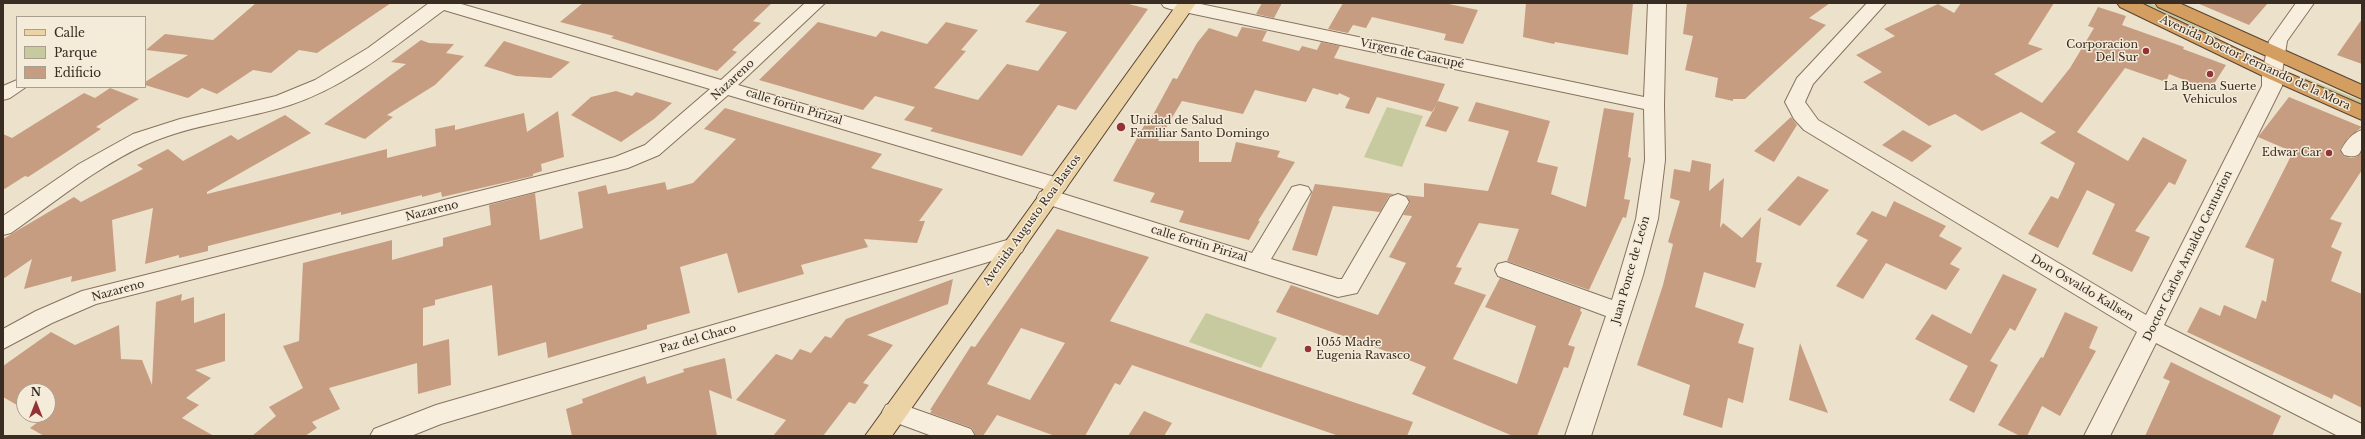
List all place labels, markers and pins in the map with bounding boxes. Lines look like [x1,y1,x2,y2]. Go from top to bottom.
place label: Corporacion Del Sur [2066,38,2138,64]
marker: Corporacion Del Sur [2141,46,2151,56]
marker: La Buena Suerte Vehiculos [2205,69,2215,79]
place label: La Buena Suerte Vehiculos [2164,80,2256,106]
place label: Unidad de Salud Familiar Santo Domingo [1130,114,1270,140]
marker: Unidad de Salud Familiar Santo Domingo [1115,121,1127,133]
place label: Edwar Car [2262,146,2321,160]
marker: Edwar Car [2324,148,2334,158]
place label: 1055 Madre Eugenia Ravasco [1316,336,1410,362]
marker: 1055 Madre Eugenia Ravasco [1303,344,1313,354]

